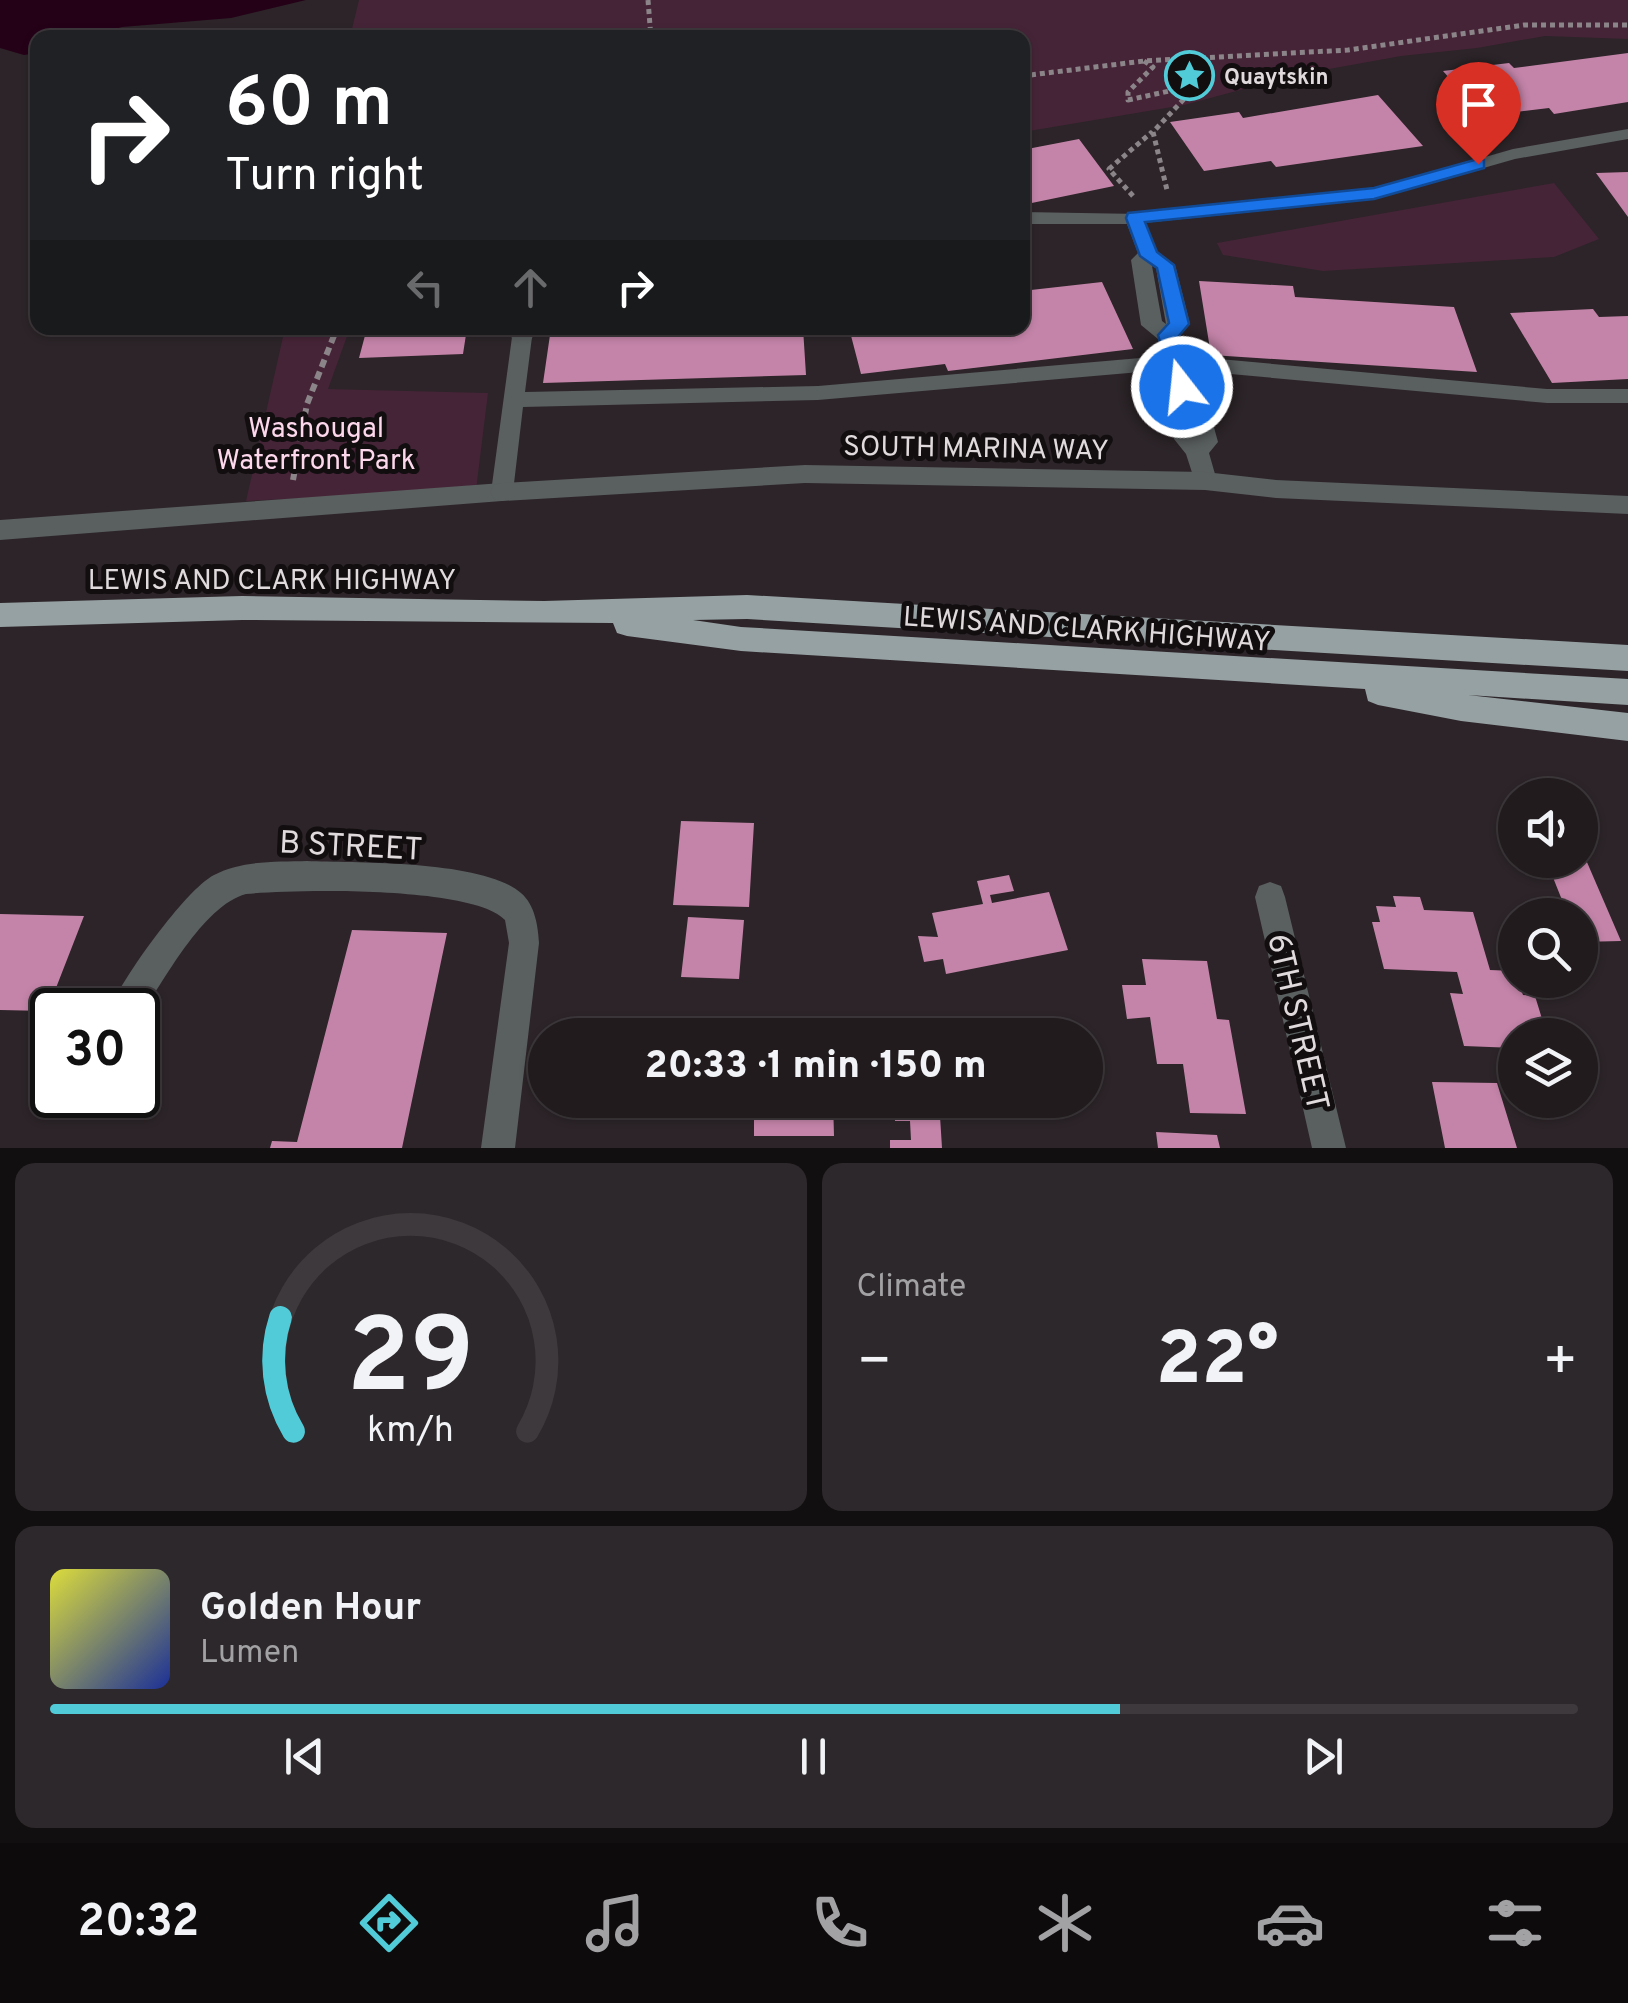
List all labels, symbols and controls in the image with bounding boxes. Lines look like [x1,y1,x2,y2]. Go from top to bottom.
place icon: Quaytskin [1163,50,1215,102]
text: 60 m [225,62,393,151]
pin [1436,62,1521,165]
place label: Quaytskin [1224,65,1329,92]
icon: right [60,70,190,200]
icon: arrive [1451,77,1506,132]
text: Turn right [225,149,424,206]
icon: left [398,260,453,315]
icon: ahead [503,260,558,315]
icon: right [608,260,663,315]
position arrow [1130,335,1234,439]
park label: Washougal Waterfront Park [216,412,416,480]
street label: SOUTH MARINA WAY [843,430,1109,470]
street label: LEWIS AND CLARK HIGHWAY [88,564,456,600]
street label: LEWIS AND CLARK HIGHWAY [902,600,1272,662]
map controls [1498,778,1598,1118]
button: sound [1498,778,1598,878]
street label: B STREET [278,824,424,872]
button: search [1498,898,1598,998]
street label: 6TH STREET [1256,930,1336,1115]
speed limit sign: 30 [30,988,160,1118]
button: layers [1498,1018,1598,1118]
text: 20:33 · 1 min · 150 m [644,1043,987,1092]
text: Climate [857,1268,966,1308]
text: 29 [347,1297,475,1429]
text: 22° [1156,1316,1279,1411]
text: − [857,1329,892,1399]
text: + [1543,1329,1578,1399]
text: km/h [367,1409,454,1455]
text: Golden Hour [200,1585,421,1634]
text: Lumen [200,1634,299,1674]
icon: previous [277,1729,332,1784]
icon: pause [786,1729,841,1784]
icon: next [1296,1729,1351,1784]
icon: directions [354,1888,424,1958]
icon: music [580,1888,650,1958]
icon: phone [805,1888,875,1958]
icon: climate [1030,1888,1100,1958]
icon: car [1255,1888,1325,1958]
icon: filters [1480,1888,1550,1958]
text: 20:32 [78,1895,199,1952]

